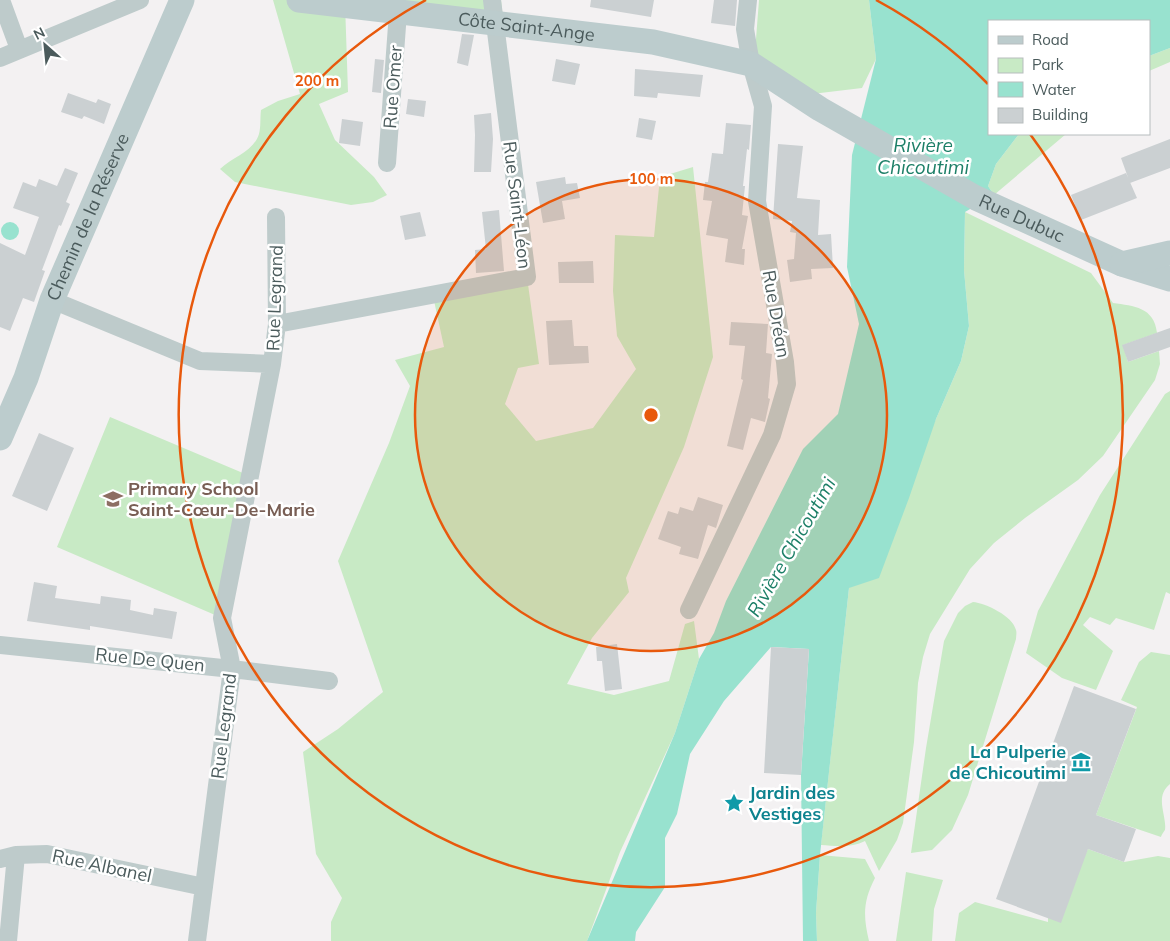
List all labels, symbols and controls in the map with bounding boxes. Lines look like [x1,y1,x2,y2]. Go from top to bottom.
street label: Côte Saint-Ange [457,7,596,46]
north arrow [20,20,70,70]
legend [988,20,1150,135]
text: N [30,23,48,44]
text: Road [1032,30,1069,49]
street label: Rue Omer [378,44,407,129]
text: Park [1032,55,1064,74]
text: 200 m [295,71,339,90]
text: Water [1032,80,1076,99]
text: Building [1032,105,1088,124]
street label: Chemin de la Réserve [41,130,134,304]
water label: Rivière Chicoutimi [877,133,970,179]
street label: Rue Saint-Léon [498,140,537,270]
text: 100 m [629,169,673,188]
street label: Rue Dubuc [976,189,1068,248]
street label: Rue Legrand [261,244,288,351]
street label: Rue Dréan [757,268,795,359]
centre of rings [642,406,660,424]
water label: Rivière Chicoutimi [741,473,841,621]
place label: Primary School Saint-Cœur-De-Marie [128,477,315,521]
school or university icon: Primary School Saint-Cœur-De-Marie [102,488,124,510]
street label: Rue De Quen [94,642,206,677]
street label: Rue Legrand [206,672,241,780]
place label: La Pulperie de Chicoutimi [949,740,1066,784]
museum icon: La Pulperie de Chicoutimi [1070,751,1092,773]
place label: Jardin des Vestiges [748,781,835,825]
place icon: Jardin des Vestiges [723,792,745,814]
street label: Rue Albanel [50,844,154,887]

